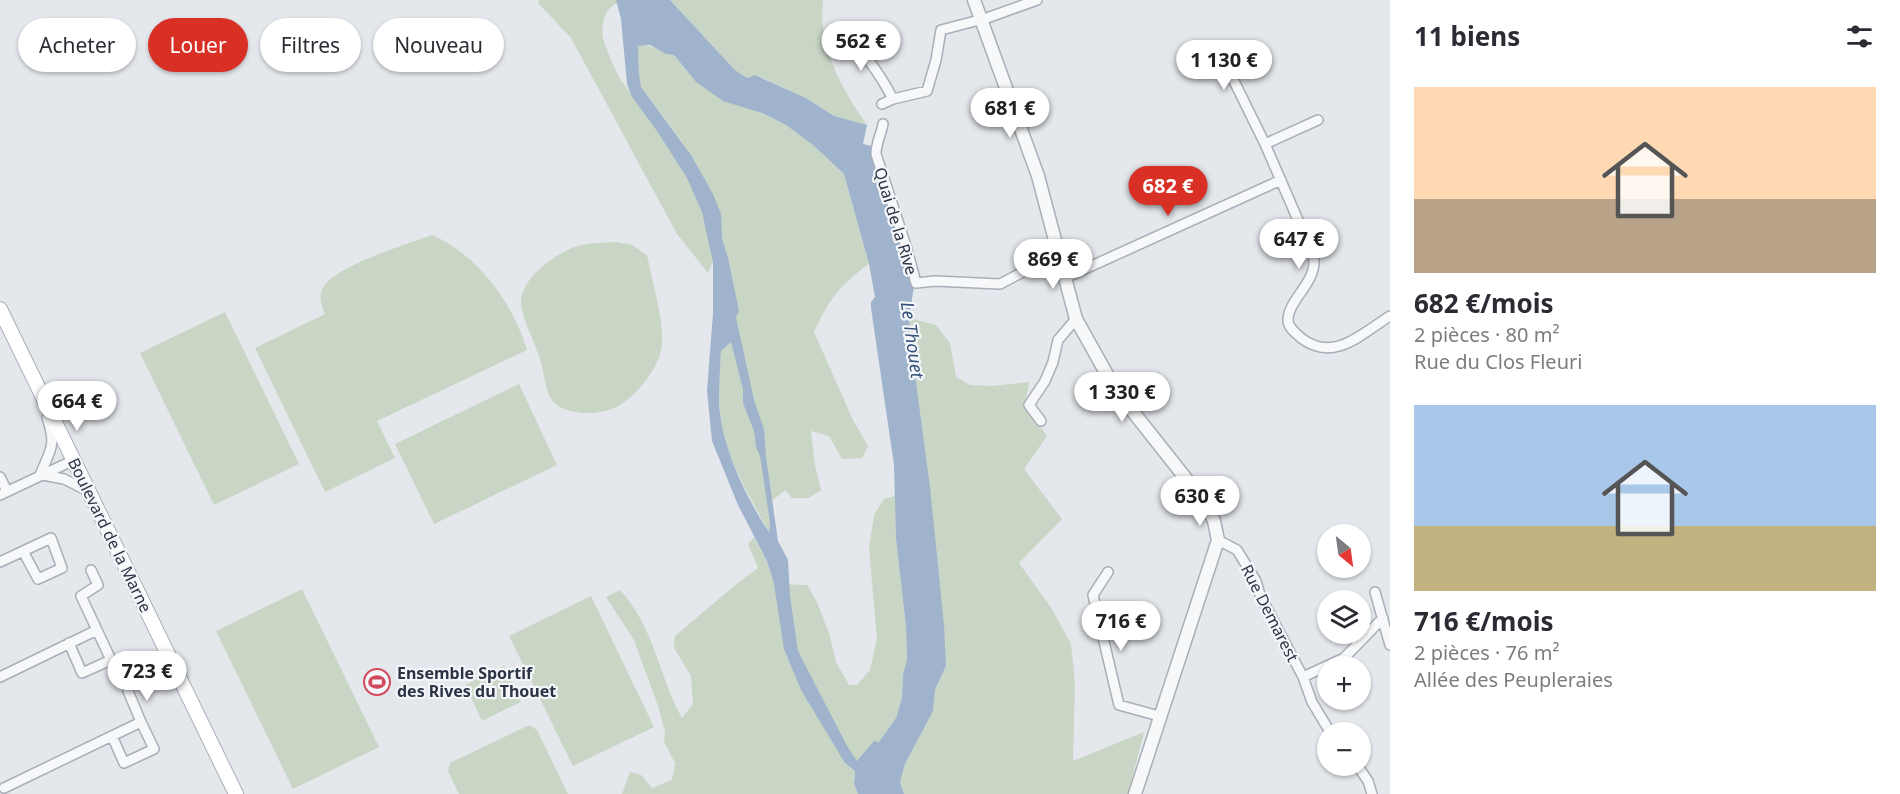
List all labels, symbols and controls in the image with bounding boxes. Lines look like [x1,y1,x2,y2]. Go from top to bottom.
chip: Acheter [18,18,136,72]
chip: Louer [148,18,248,72]
chip: Filtres [260,18,361,72]
chip: Nouveau [373,18,504,72]
text: 11 biens [1414,18,1520,54]
icon: filters [1843,20,1876,53]
pin: 562 € [819,21,903,72]
text: 562 € [836,27,886,54]
pin: 1 130 € [1169,40,1279,91]
text: 1 130 € [1190,46,1258,73]
pin: 681 € [968,88,1052,139]
text: 681 € [985,94,1035,121]
icon: home [1591,126,1699,234]
street label: Quai de la Rive [869,165,923,277]
pin: 682 € [1126,166,1210,217]
text: 682 € [1143,172,1193,199]
pin: 647 € [1257,219,1341,270]
text: 647 € [1274,225,1324,252]
pin: 869 € [1011,239,1095,290]
text: 869 € [1028,245,1078,272]
text: 682 €/mois [1414,285,1553,321]
water label: Le Thouet [896,300,930,381]
text: 2 pièces · 80 m² [1414,321,1559,348]
text: Rue du Clos Fleuri [1414,348,1582,375]
pin: 1 330 € [1067,372,1177,423]
text: 1 330 € [1088,378,1156,405]
pin: 664 € [35,381,119,432]
text: 664 € [52,387,102,414]
icon: home [1591,444,1699,552]
street label: Boulevard de la Marne [63,454,157,616]
pin: 630 € [1158,476,1242,527]
text: 630 € [1175,482,1225,509]
north arrow [1317,524,1371,578]
map controls [1317,524,1371,776]
street label: Rue Demarest [1236,561,1304,666]
button: layers [1317,590,1371,644]
pin: 716 € [1079,601,1163,652]
text: 716 €/mois [1414,603,1553,639]
text: 716 € [1096,607,1146,634]
text: 2 pièces · 76 m² [1414,639,1559,666]
pin: 723 € [105,651,189,702]
button: + [1317,656,1371,710]
text: 723 € [122,657,172,684]
place label: Ensemble Sportif des Rives du Thouet [397,662,556,702]
text: Allée des Peupleraies [1414,666,1613,693]
sports icon: Ensemble Sportif des Rives du Thouet [362,667,392,697]
button: − [1317,722,1371,776]

